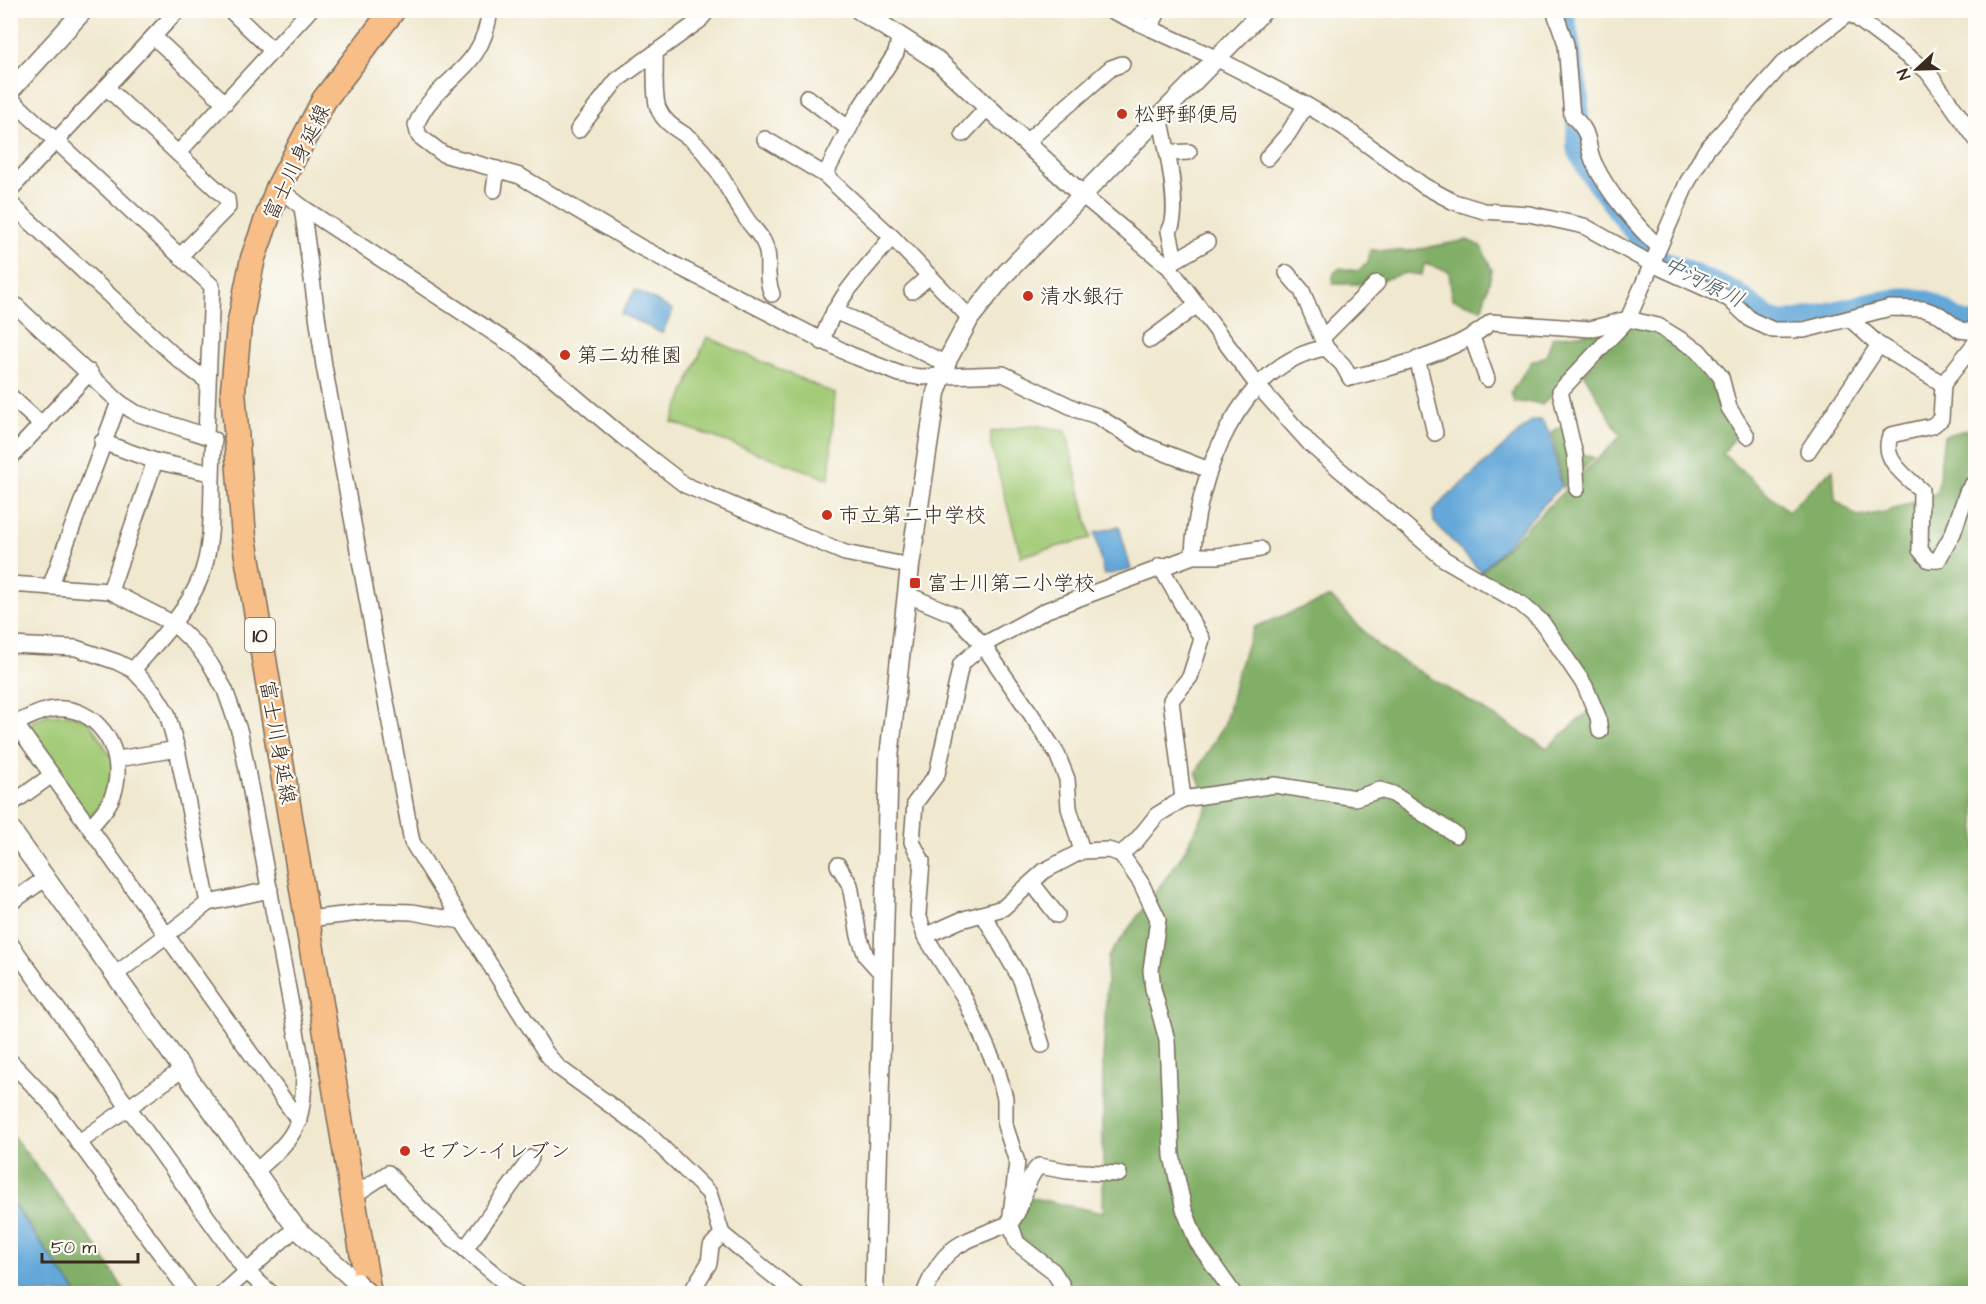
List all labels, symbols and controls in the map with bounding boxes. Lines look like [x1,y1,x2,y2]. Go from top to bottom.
north arrow [1887,39,1947,99]
text: N [1892,65,1916,83]
street label: 富士川身延線 [256,99,337,225]
place label: 松野郵便局 [1134,100,1239,129]
marker: 松野郵便局 [1115,107,1129,121]
water label: 中河原川 [1657,249,1750,316]
place label: 清水銀行 [1040,282,1124,311]
marker: 清水銀行 [1021,289,1035,303]
place label: 第二幼稚園 [577,341,682,370]
marker: 第二幼稚園 [558,348,572,362]
place label: 市立第二中学校 [839,501,986,530]
marker: 市立第二中学校 [820,508,834,522]
place label: 富士川第二小学校 [927,569,1095,598]
marker: 富士川第二小学校 [908,576,922,590]
road number: 10 [245,618,275,652]
street label: 富士川身延線 [252,678,303,807]
place label: セブン-イレブン [417,1137,571,1166]
marker: セブン-イレブン [398,1144,412,1158]
scale bar [42,1226,138,1264]
text: 50 m [51,1235,96,1260]

